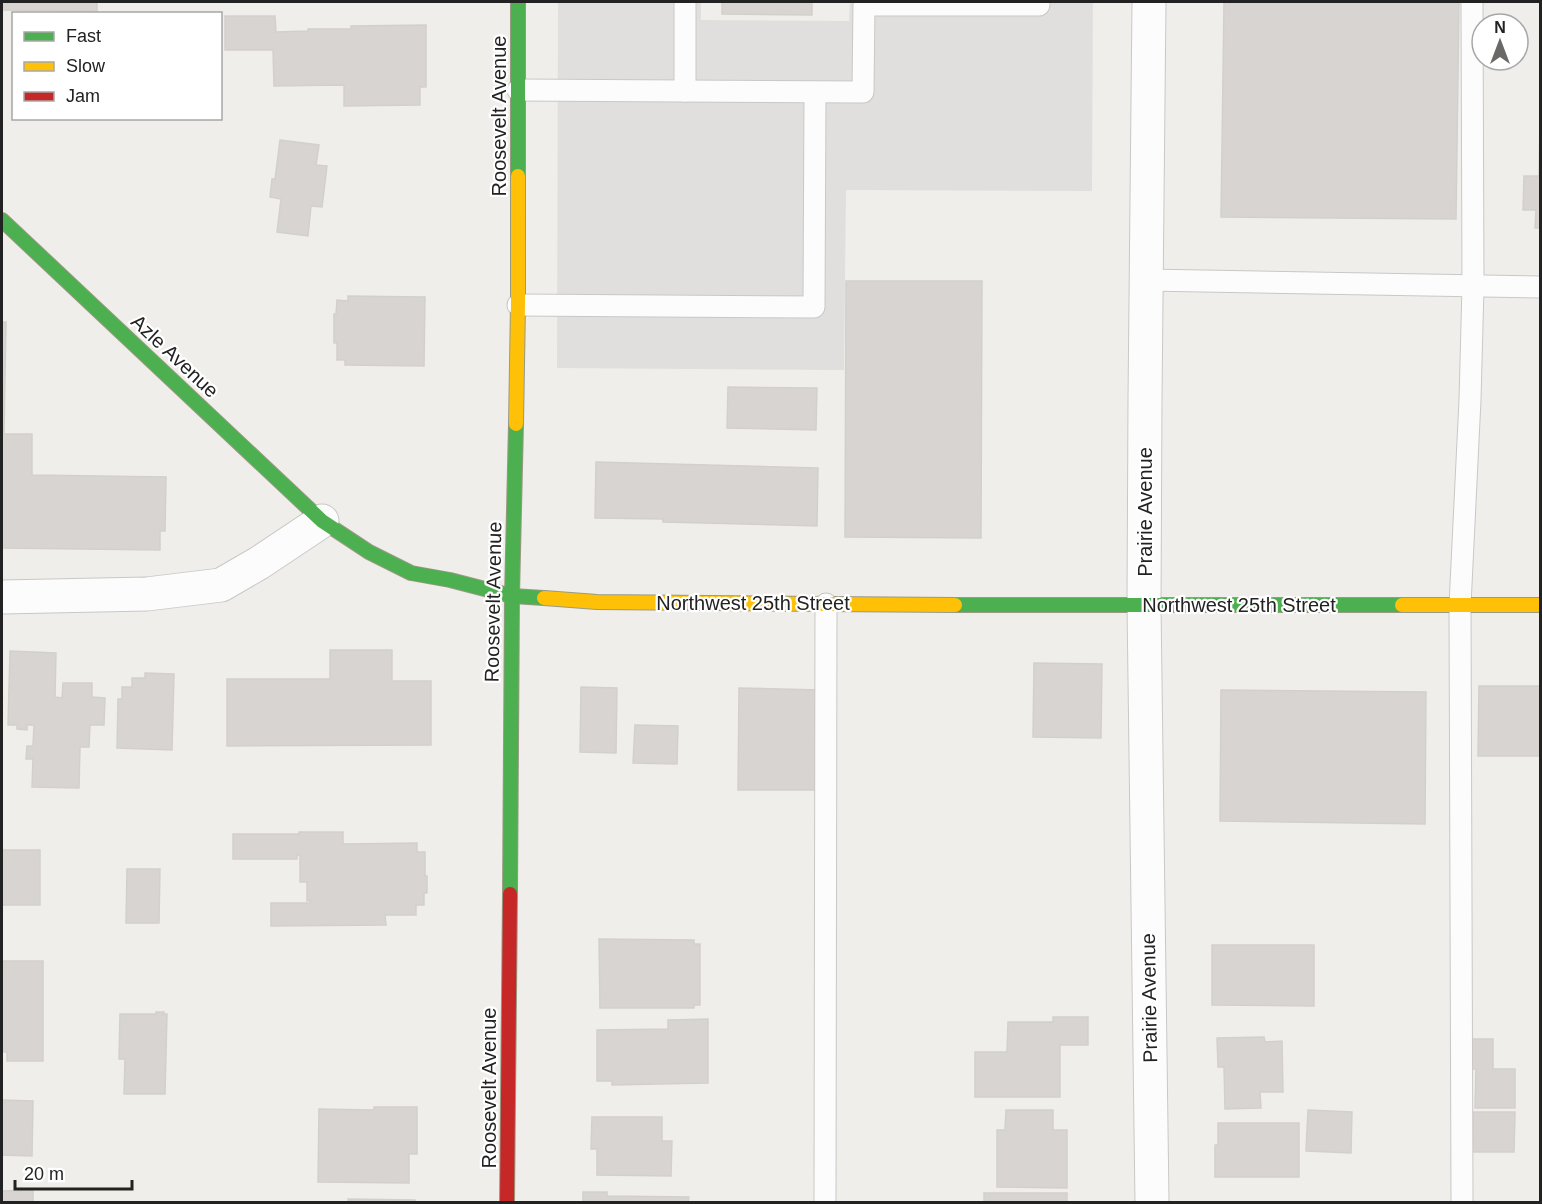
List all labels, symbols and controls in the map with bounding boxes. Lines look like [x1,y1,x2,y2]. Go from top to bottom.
legend [12,12,222,120]
north arrow [1470,12,1530,72]
text: N [1494,19,1506,36]
text: Fast [66,26,101,46]
street label: Roosevelt Avenue [488,36,510,196]
text: Slow [66,56,106,76]
text: Jam [66,86,100,106]
street label: Azle Avenue [127,310,223,402]
street label: Prairie Avenue [1134,447,1156,577]
street label: Roosevelt Avenue [481,521,505,683]
street label: Northwest 25th Street [656,592,850,614]
street label: Northwest 25th Street [1142,594,1336,616]
street label: Prairie Avenue [1137,933,1161,1063]
street label: Roosevelt Avenue [478,1008,500,1168]
scale bar [15,1153,132,1191]
text: 20 m [24,1164,64,1184]

